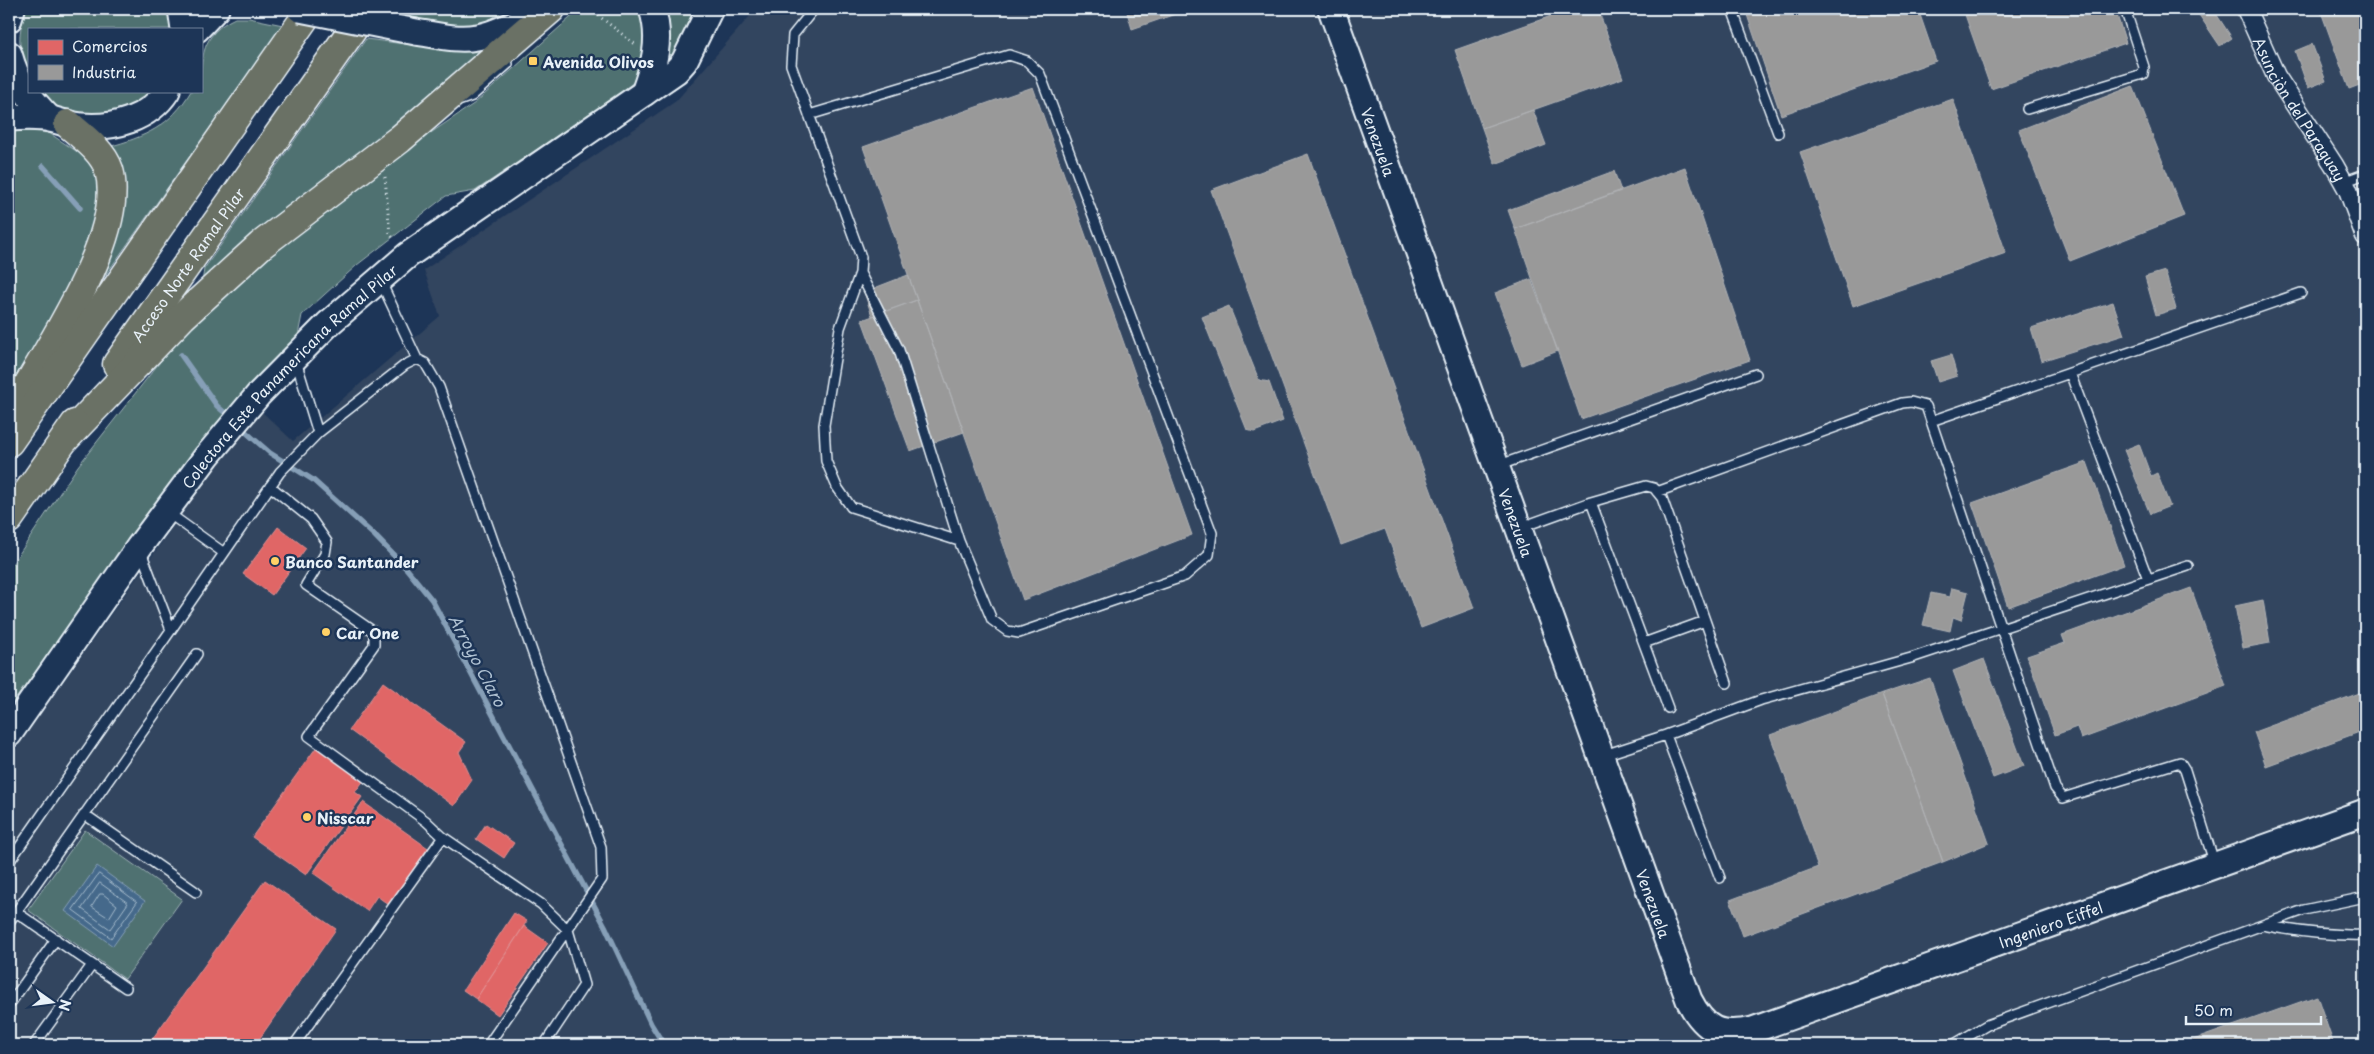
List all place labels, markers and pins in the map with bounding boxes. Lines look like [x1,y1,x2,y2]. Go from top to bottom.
place label: Avenida Olivos [542,50,654,73]
marker: Avenida Olivos [527,55,539,67]
place label: Banco Santander [285,550,419,573]
marker: Banco Santander [269,555,281,567]
place label: Car One [336,621,400,644]
marker: Car One [320,626,332,638]
place label: Nisscar [317,806,374,829]
marker: Nisscar [301,811,313,823]

